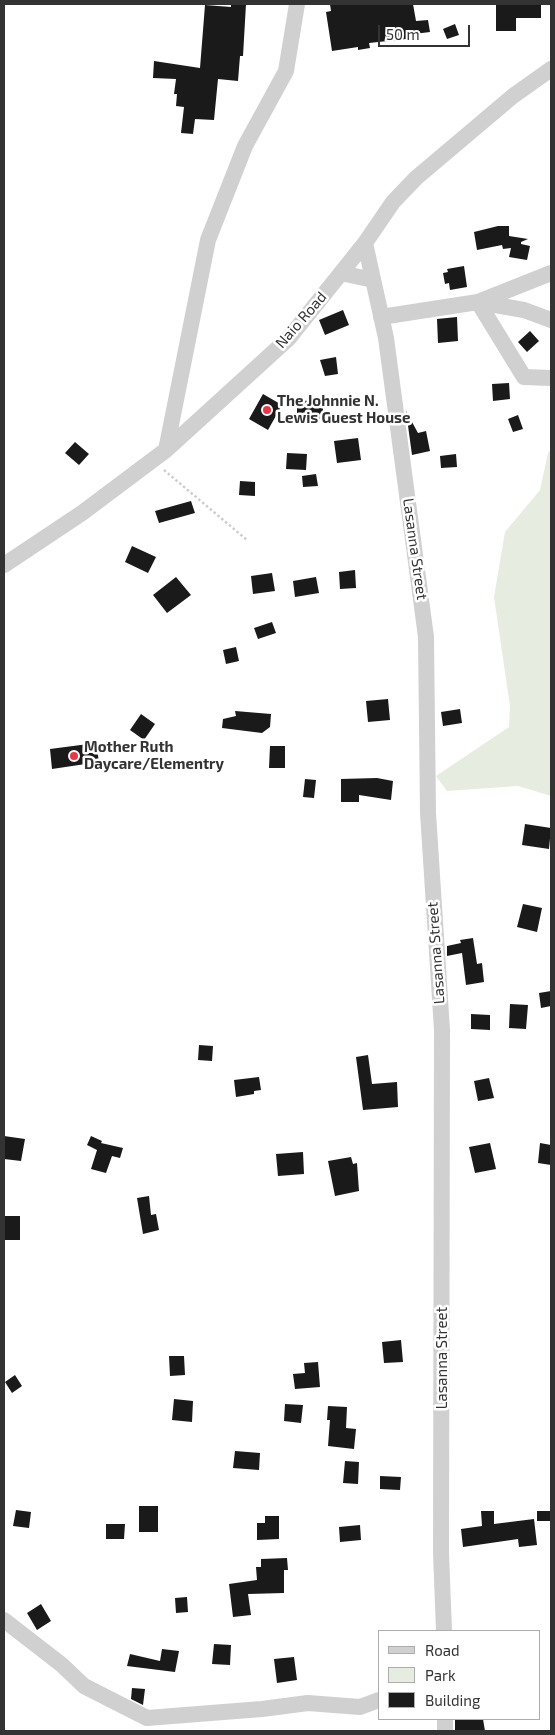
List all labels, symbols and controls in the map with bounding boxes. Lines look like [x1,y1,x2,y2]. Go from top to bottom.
scale bar [380,15,472,47]
text: 50 m [386,25,420,43]
street label: Naio Road [272,288,330,352]
place label: The Johnnie N. Lewis Guest House [277,392,411,427]
marker: The Johnnie N. Lewis Guest House [261,404,273,416]
street label: Lasanna Street [399,497,431,601]
place label: Mother Ruth Daycare/Elementry [84,738,224,773]
marker: Mother Ruth Daycare/Elementry [68,750,80,762]
street label: Lasanna Street [423,901,449,1005]
street label: Lasanna Street [433,1307,451,1409]
legend [378,1630,540,1720]
text: Road [425,1641,460,1659]
text: Park [425,1666,456,1684]
text: Building [425,1691,480,1709]

